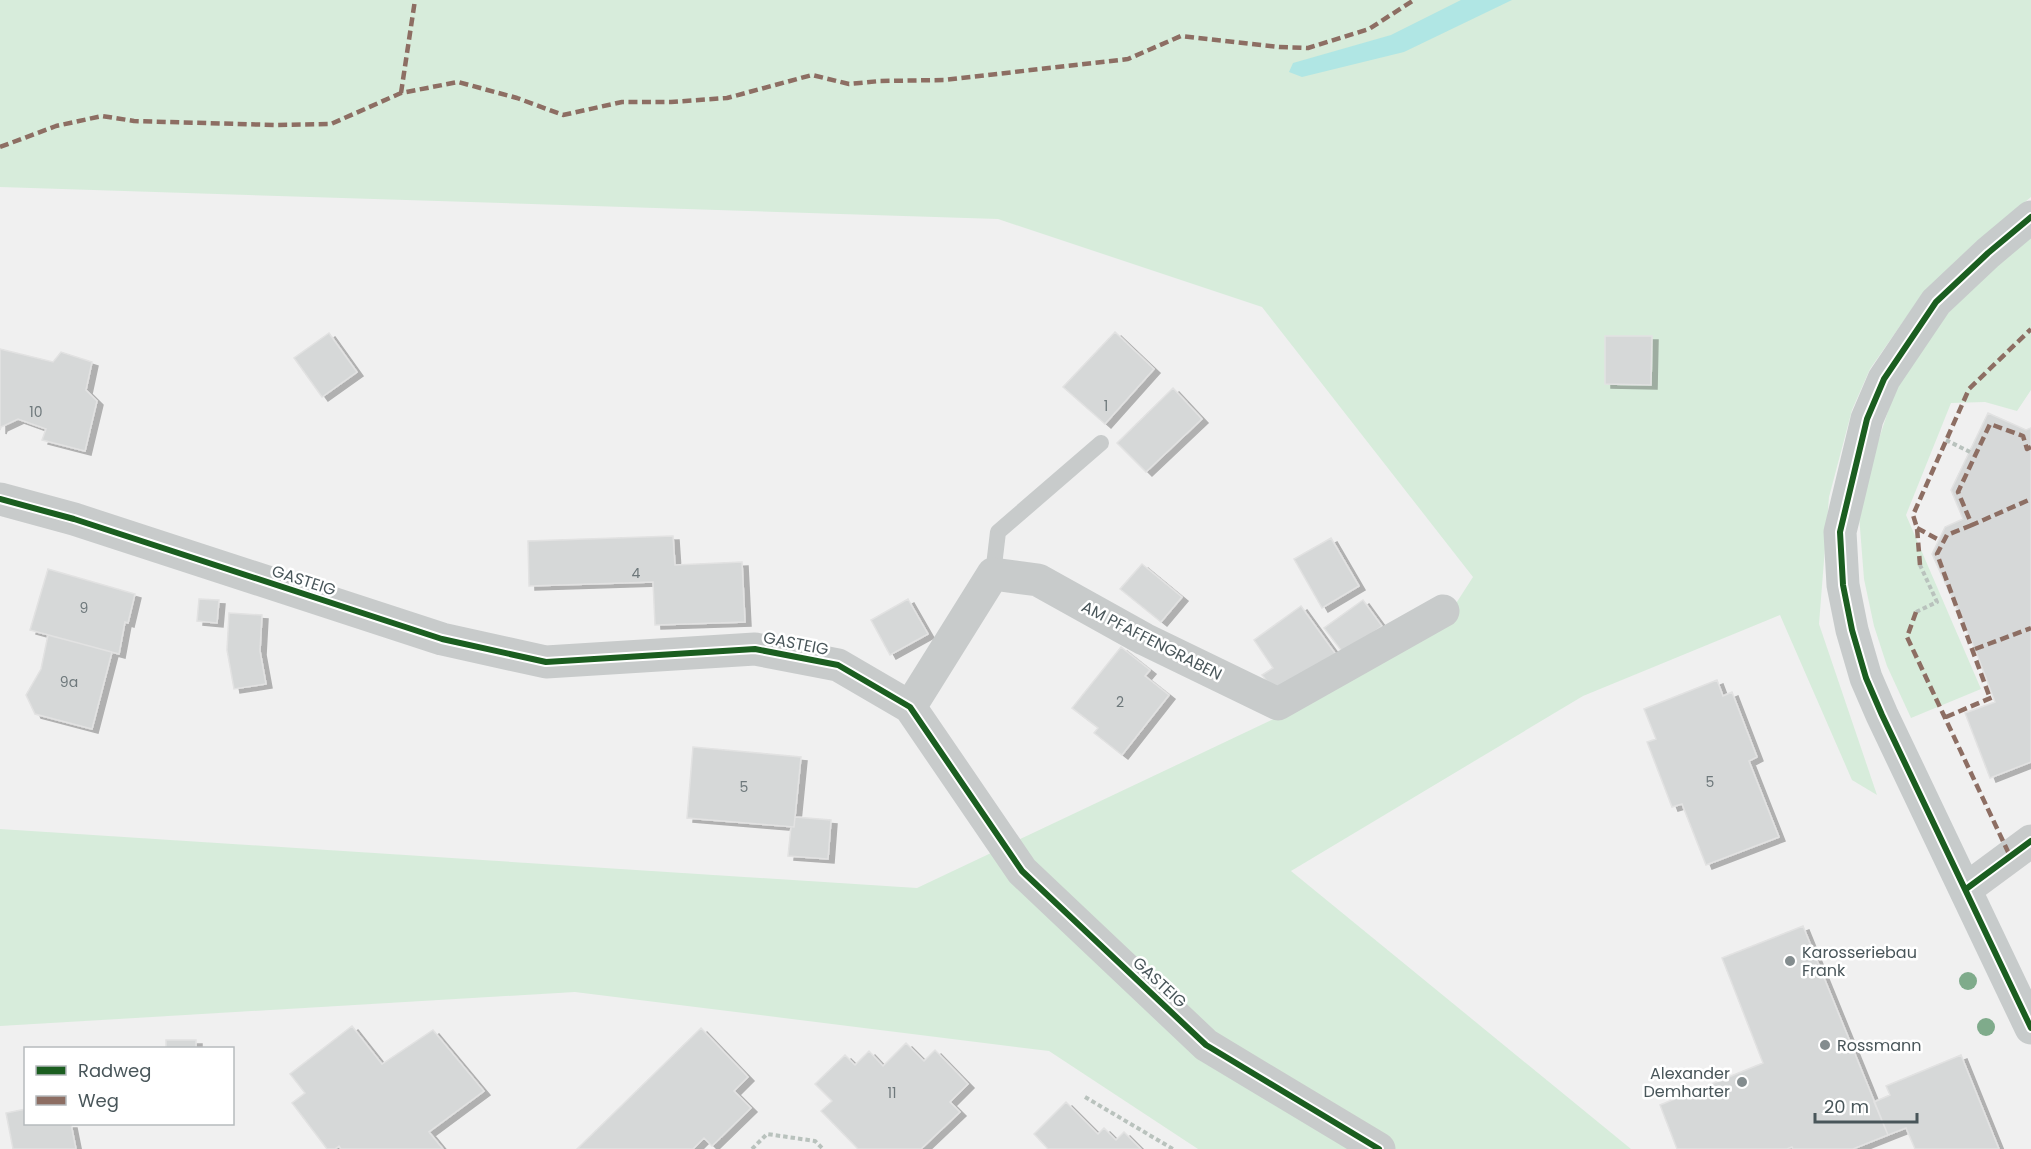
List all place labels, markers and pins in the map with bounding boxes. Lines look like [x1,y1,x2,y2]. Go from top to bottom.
place label: Karosseriebau Frank [1802,941,1917,982]
marker: Karosseriebau Frank [1783,954,1797,968]
place label: Rossmann [1837,1034,1921,1057]
marker: Rossmann [1818,1038,1832,1052]
place label: Alexander Demharter [1644,1062,1730,1103]
marker: Alexander Demharter [1735,1075,1749,1089]

